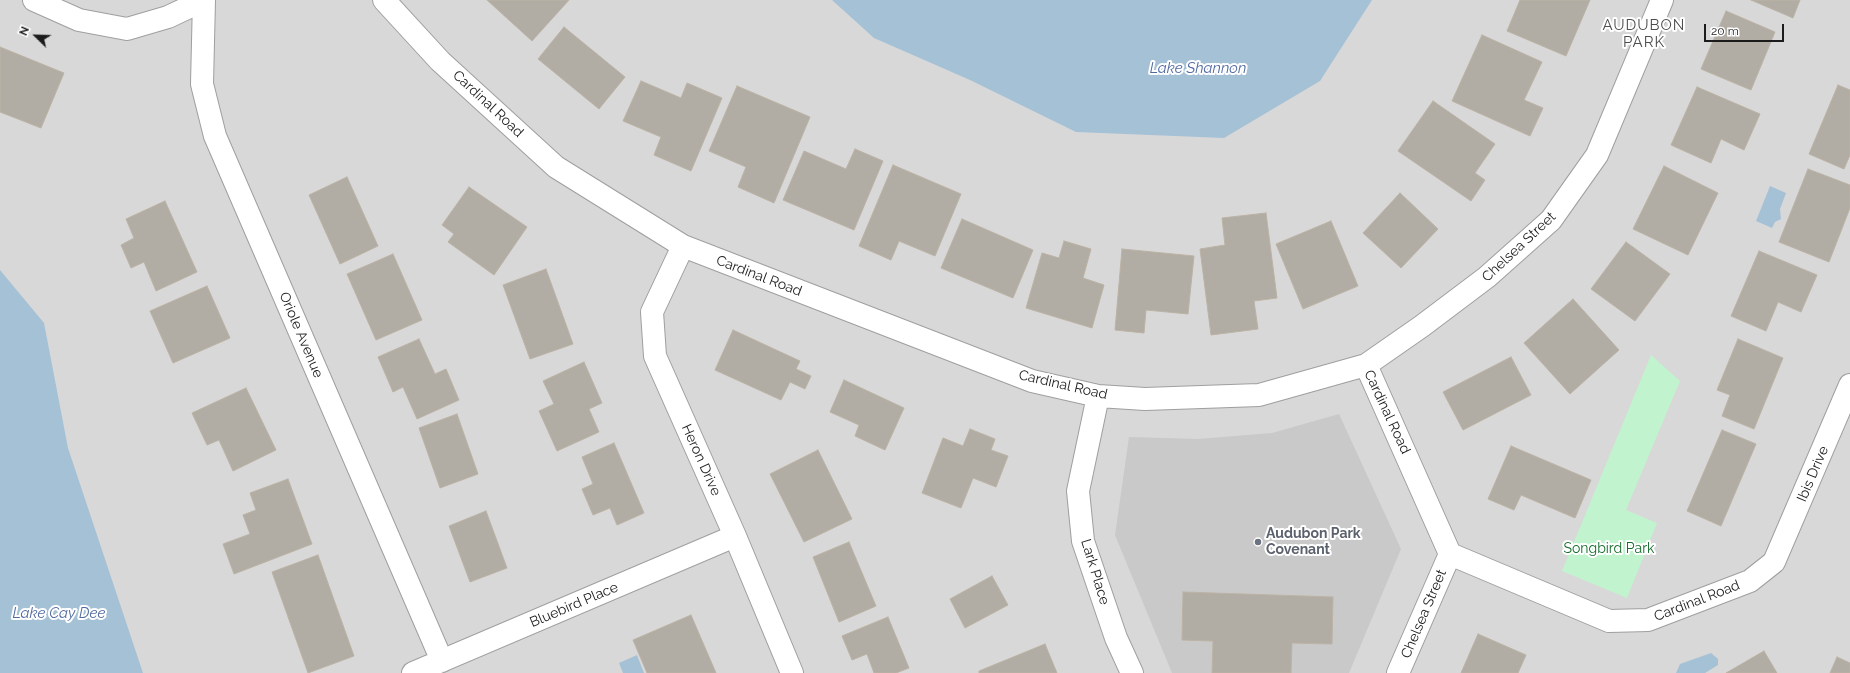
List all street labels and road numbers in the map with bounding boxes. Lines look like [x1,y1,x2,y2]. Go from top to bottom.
street label: Cardinal Road [449,67,527,141]
street label: Chelsea Street [1479,209,1559,285]
street label: Cardinal Road [714,252,804,300]
street label: Oriole Avenue [275,290,327,380]
street label: Cardinal Road [1017,367,1109,403]
street label: Cardinal Road [1360,367,1414,457]
street label: Heron Drive [678,422,724,498]
street label: Ibis Drive [1794,444,1832,504]
street label: Lark Place [1077,537,1113,607]
street label: Chelsea Street [1398,567,1450,661]
street label: Cardinal Road [1652,577,1742,625]
street label: Bluebird Place [527,579,621,631]

